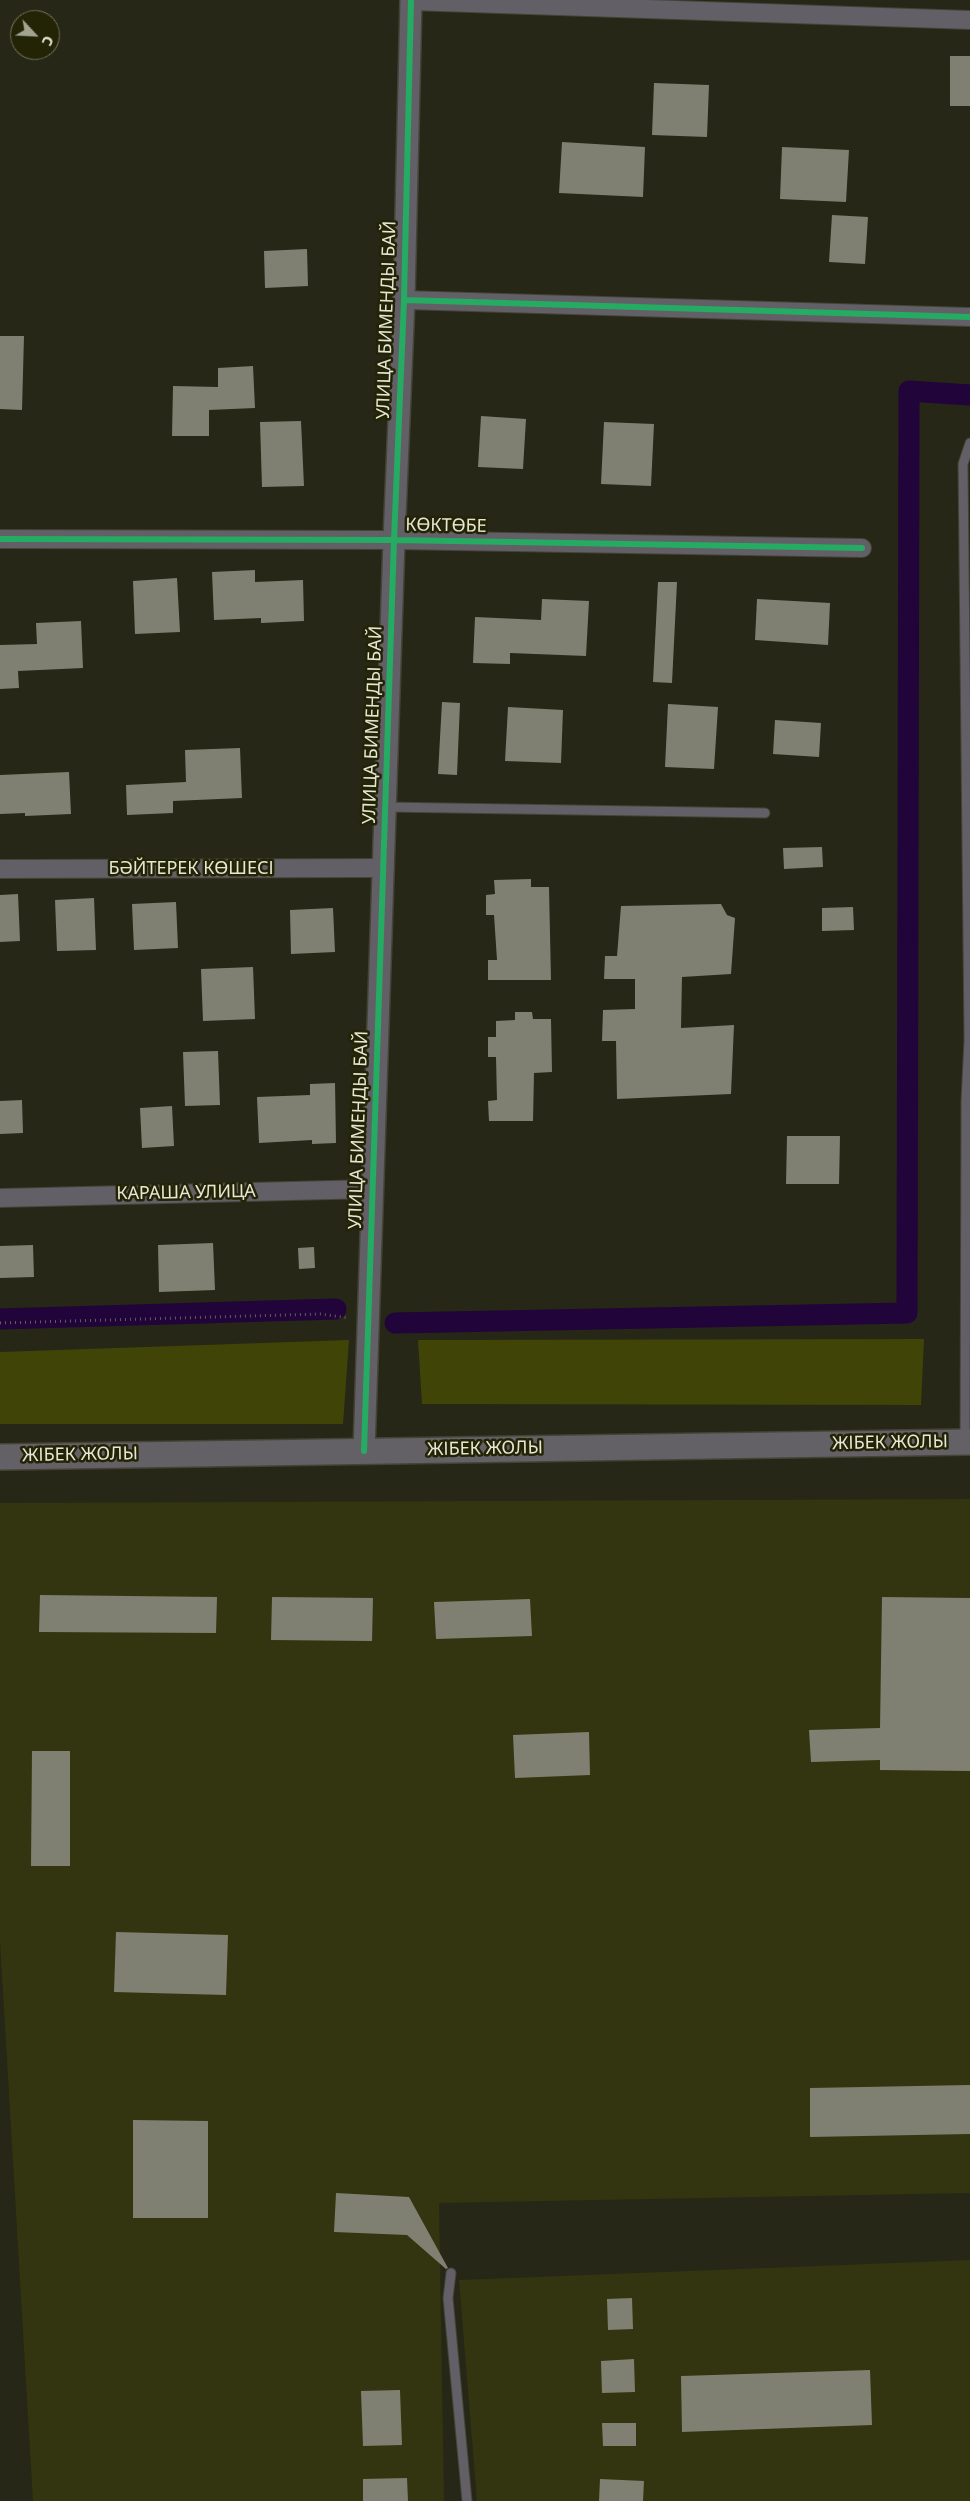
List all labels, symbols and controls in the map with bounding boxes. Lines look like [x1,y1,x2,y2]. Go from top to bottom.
north arrow [10,10,60,60]
text: С [38,33,59,49]
street label: УЛИЦА БИМЕНДЫ БАЙ [373,220,401,420]
street label: КӨКТӨБЕ [405,514,487,538]
street label: УЛИЦА БИМЕНДЫ БАЙ [359,625,387,825]
street label: БӘЙТЕРЕК КӨШЕСІ [108,858,274,880]
street label: УЛИЦА БИМЕНДЫ БАЙ [345,1030,373,1230]
street label: КАРАША УЛИЦА [116,1181,256,1205]
street label: ЖІБЕК ЖОЛЫ [832,1431,948,1455]
street label: ЖІБЕК ЖОЛЫ [427,1437,543,1461]
street label: ЖІБЕК ЖОЛЫ [22,1443,138,1467]

